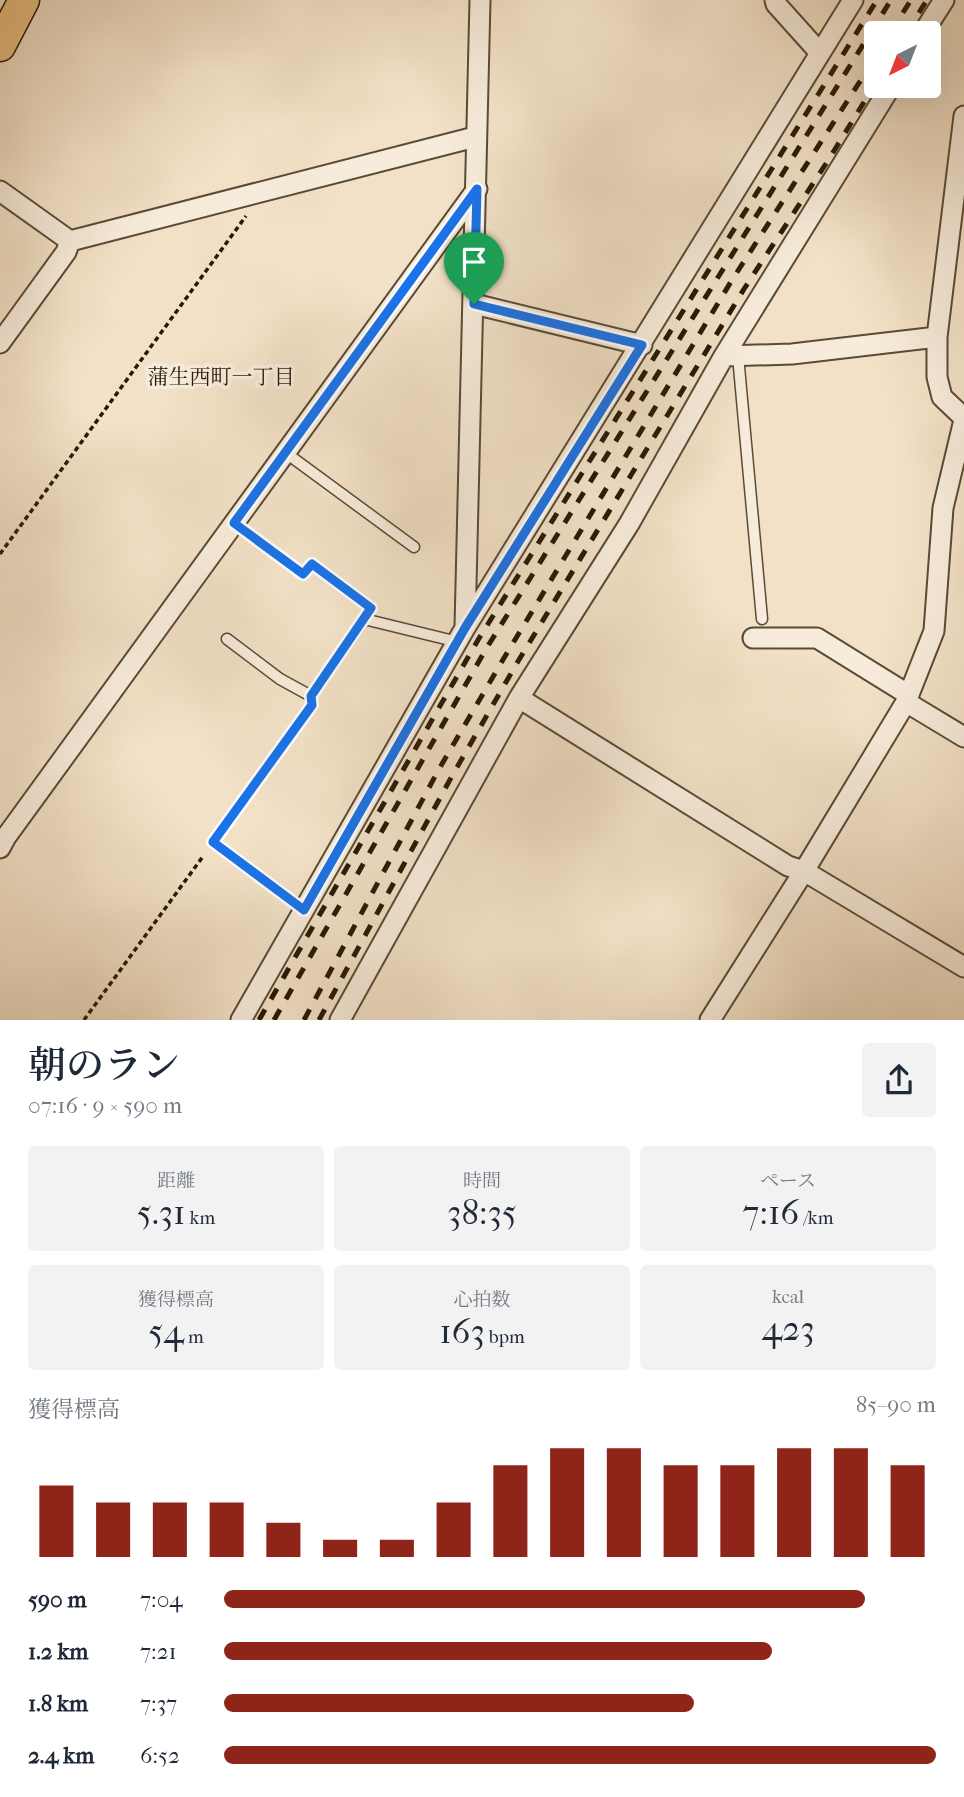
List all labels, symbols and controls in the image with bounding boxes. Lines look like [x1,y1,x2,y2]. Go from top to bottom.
north arrow [864,21,942,98]
map controls [864,21,941,98]
pin [444,232,504,304]
icon: arrive [455,243,493,281]
district label: 蒲生西町一丁目 [148,365,295,389]
text: 朝のラン [28,1043,180,1088]
button: share [862,1043,936,1117]
text: 07:16 · 9 × 590 m [28,1092,182,1119]
text: 距離 [157,1170,195,1192]
text: 時間 [463,1170,501,1192]
text: ペース [760,1170,816,1192]
text: 5.31 [137,1192,186,1233]
text: 38:35 [447,1192,517,1233]
text: 7:16 [743,1192,799,1233]
text: km [186,1207,215,1229]
text: /km [799,1207,833,1229]
text: kcal [772,1286,804,1308]
text: 獲得標高 [138,1289,214,1311]
text: 心拍数 [453,1289,511,1311]
text: 423 [761,1308,815,1349]
text: 54 [148,1311,184,1352]
text: 163 [439,1311,485,1352]
text: m [184,1326,204,1348]
text: bpm [485,1326,525,1348]
text: 85–90 m [856,1391,936,1418]
text: 獲得標高 [28,1396,120,1423]
text: 590 m [28,1586,87,1613]
text: 7:04 [140,1586,183,1613]
text: 1.2 km [28,1638,88,1665]
text: 7:21 [140,1638,177,1665]
text: 1.8 km [28,1690,88,1717]
text: 7:37 [140,1690,177,1717]
text: 2.4 km [28,1742,94,1769]
text: 6:52 [140,1742,180,1769]

